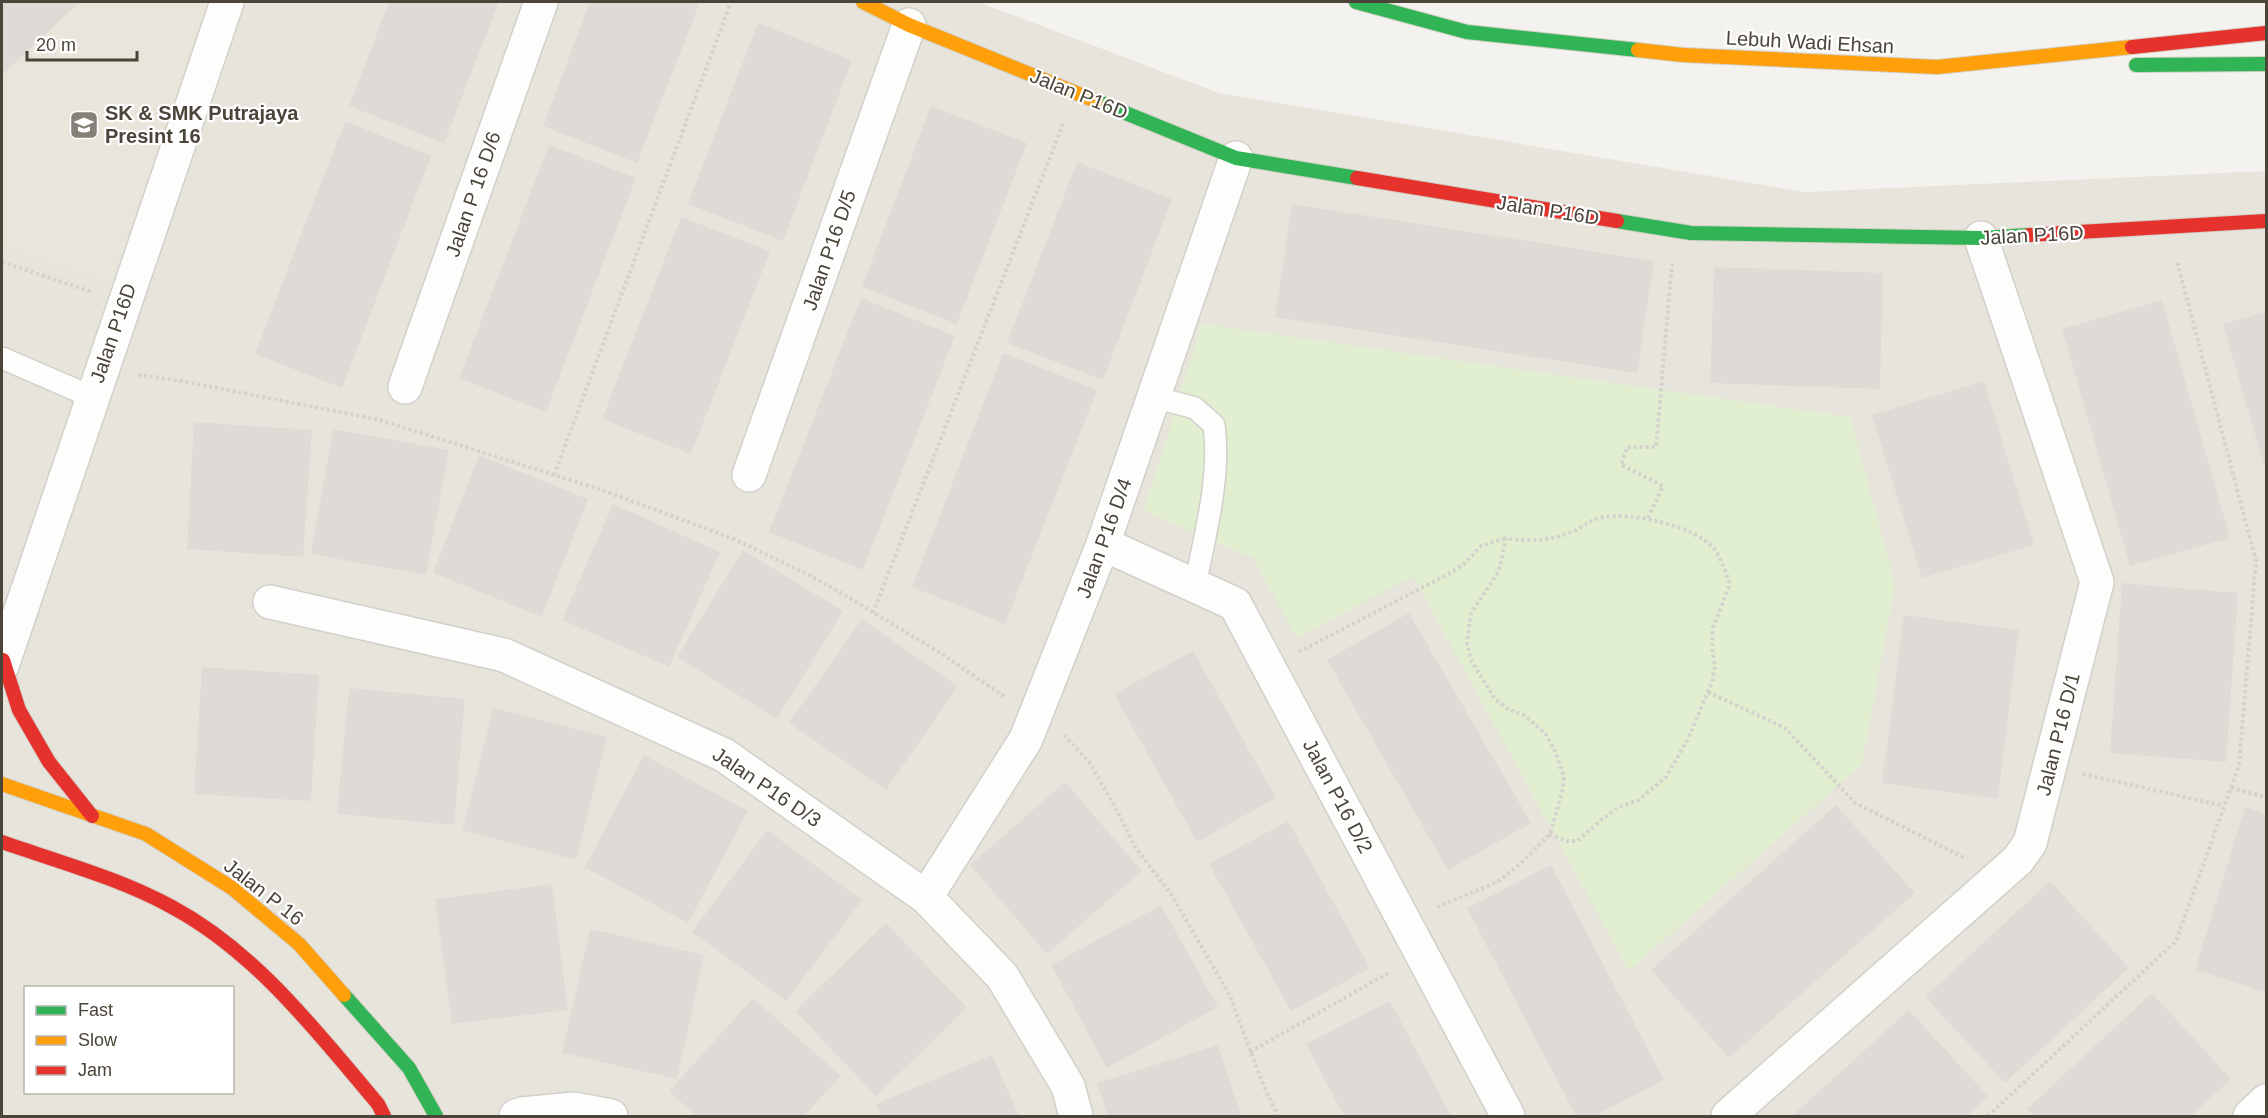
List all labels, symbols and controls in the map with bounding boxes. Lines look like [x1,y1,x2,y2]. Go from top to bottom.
scale bar [27,24,136,62]
street label: Lebuh Wadi Ehsan [1725,27,1895,57]
text: 20 m [36,35,76,55]
street label: Jalan P16D [1027,64,1131,124]
place label: SK & SMK Putrajaya Presint 16 [105,102,299,147]
school or university icon: SK & SMK Putrajaya Presint 16 [68,109,100,141]
street label: Jalan P 16 D/6 [441,129,505,259]
street label: Jalan P16 D/5 [798,187,860,313]
street label: Jalan P16D [1495,191,1601,229]
street label: Jalan P16D [1980,221,2084,249]
street label: Jalan P16D [86,281,140,385]
street label: Jalan P16 D/4 [1072,475,1136,601]
street label: Jalan P16 D/1 [2032,670,2084,798]
street label: Jalan P16 D/2 [1299,735,1377,857]
street label: Jalan P16 D/3 [709,743,825,831]
street label: Jalan P 16 [220,854,308,930]
legend [24,986,234,1094]
text: Fast [78,1000,113,1020]
text: Slow [78,1030,118,1050]
text: Jam [78,1060,112,1080]

